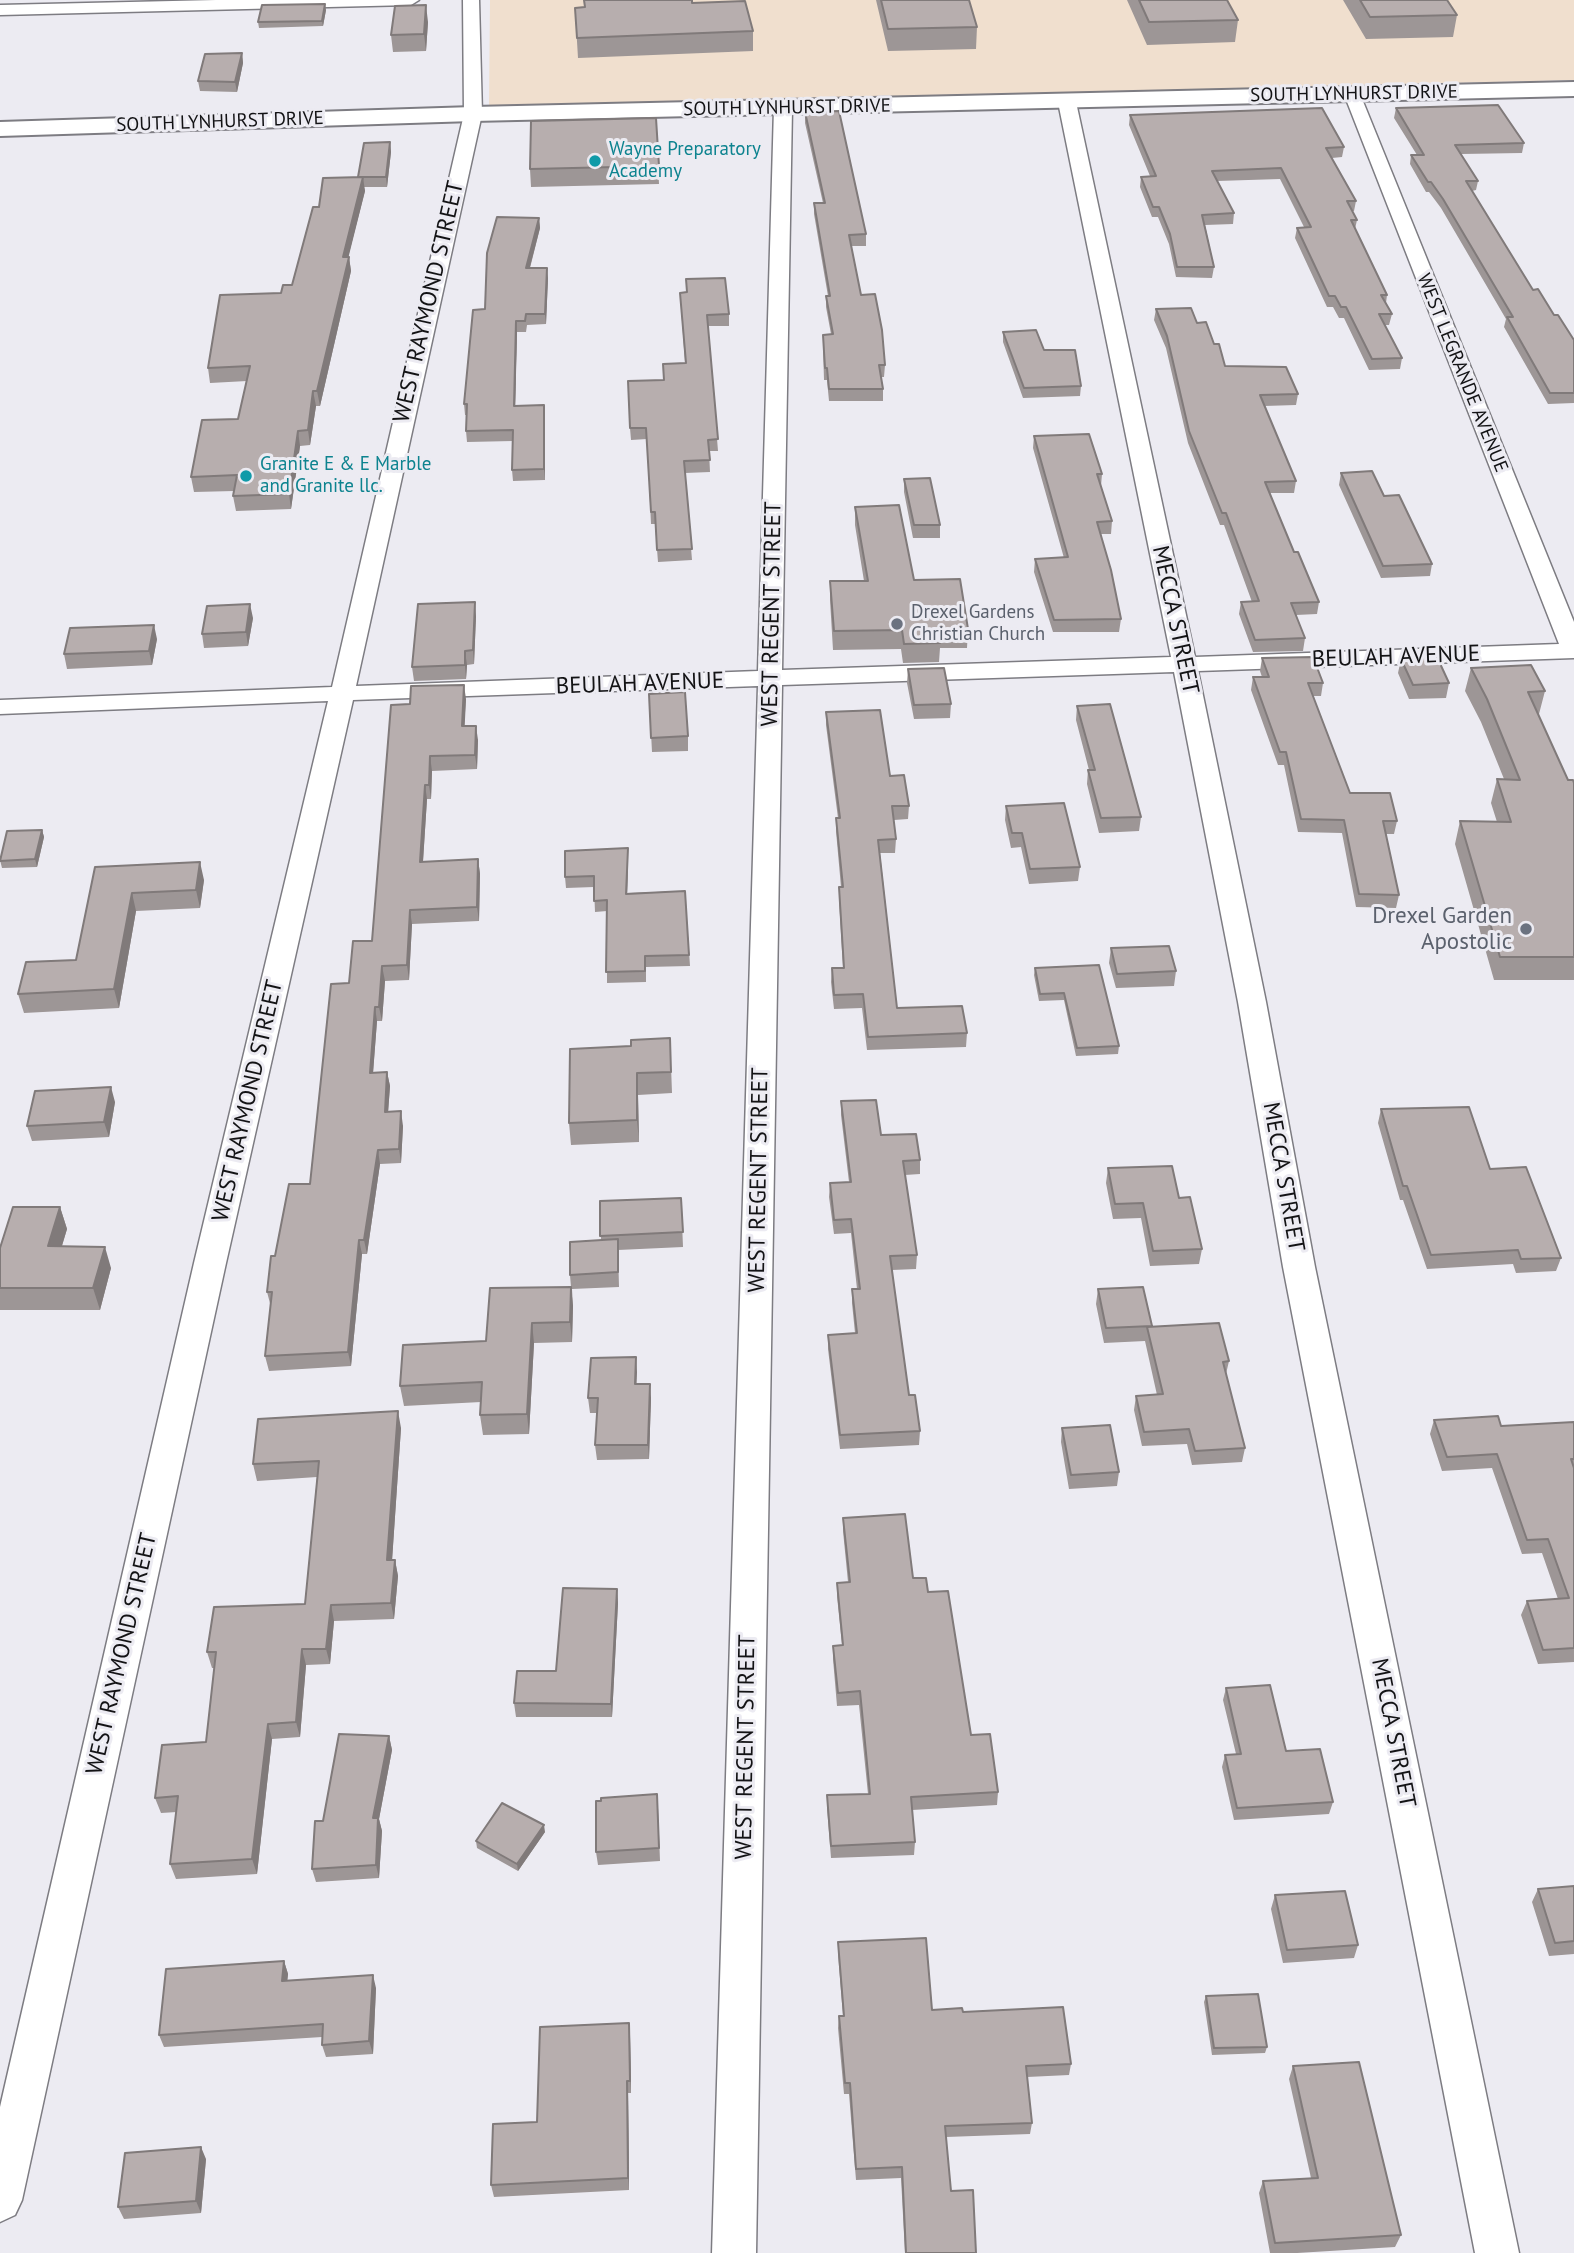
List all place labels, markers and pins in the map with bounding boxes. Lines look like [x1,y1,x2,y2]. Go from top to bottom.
place label: Wayne Preparatory Academy [609,139,761,183]
marker: Wayne Preparatory Academy [587,153,603,169]
place label: Granite E & E Marble and Granite llc. [260,454,431,498]
marker: Granite E & E Marble and Granite llc. [238,468,254,484]
place label: Drexel Gardens Christian Church [911,602,1045,646]
marker: Drexel Gardens Christian Church [889,616,905,632]
place label: Drexel Garden Apostolic [1372,902,1512,956]
marker: Drexel Garden Apostolic [1518,921,1534,937]

